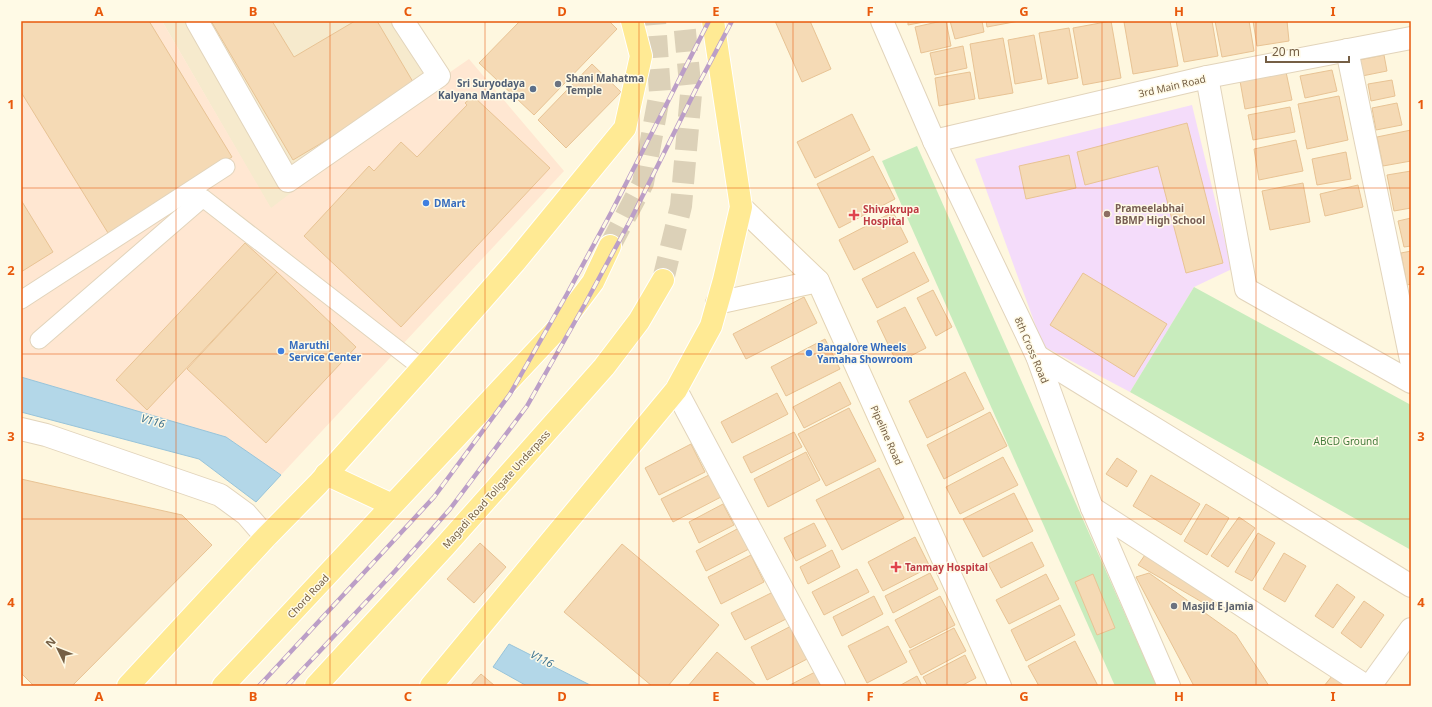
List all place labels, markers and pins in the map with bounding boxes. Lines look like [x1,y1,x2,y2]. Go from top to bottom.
place label: Shani Mahatma Temple [566,71,644,97]
place label: Sri Suryodaya Kalyana Mantapa [438,76,525,102]
marker: Shani Mahatma Temple [553,79,563,89]
marker: Sri Suryodaya Kalyana Mantapa [528,84,538,94]
place label: DMart [434,196,466,210]
marker: DMart [421,198,431,208]
place label: Prameelabhai BBMP High School [1115,201,1205,227]
place label: Shivakrupa Hospital [863,202,919,228]
marker: Shivakrupa Hospital [848,209,860,221]
marker: Prameelabhai BBMP High School [1102,209,1112,219]
place label: Maruthi Service Center [289,338,362,364]
place label: Bangalore Wheels Yamaha Showroom [817,340,913,366]
marker: Maruthi Service Center [276,346,286,356]
marker: Bangalore Wheels Yamaha Showroom [804,348,814,358]
place label: Tanmay Hospital [905,560,988,574]
marker: Tanmay Hospital [890,561,902,573]
place label: Masjid E Jamia [1182,599,1254,613]
marker: Masjid E Jamia [1169,601,1179,611]

